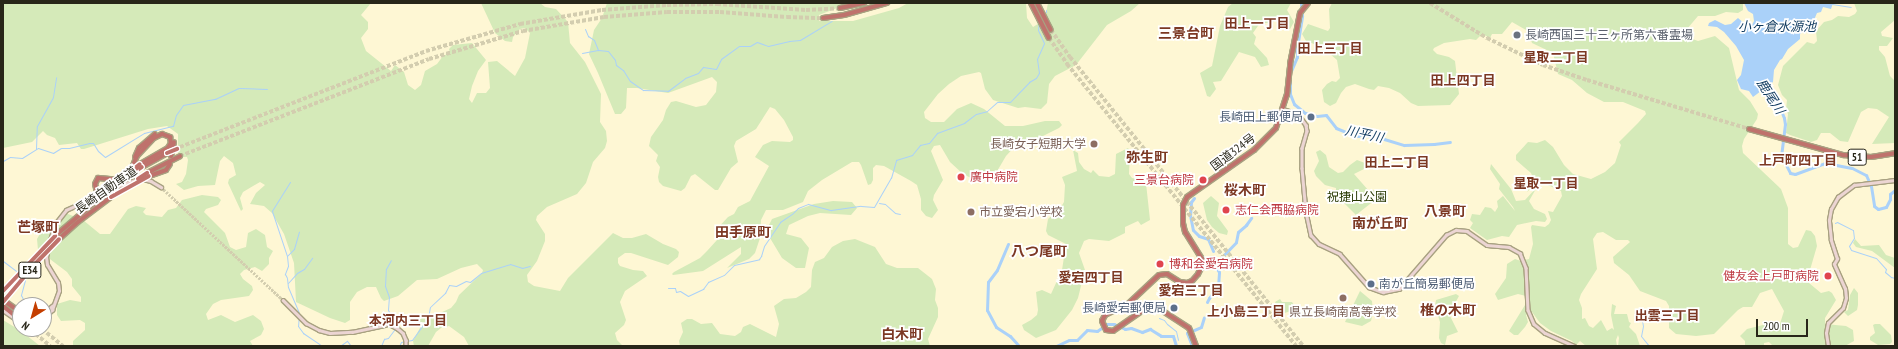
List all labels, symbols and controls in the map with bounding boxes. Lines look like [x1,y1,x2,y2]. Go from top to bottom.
district label: 田上一丁目 [1225,16,1289,32]
water label: 小ヶ倉水源池 [1738,19,1816,35]
district label: 三景台町 [1158,25,1214,41]
place label: 長崎西国三十三ヶ所第六番霊場 [1525,28,1693,42]
marker: 長崎西国三十三ヶ所第六番霊場 [1512,30,1522,40]
district label: 田上三丁目 [1298,41,1362,57]
district label: 星取二丁目 [1524,50,1588,66]
district label: 田上四丁目 [1431,73,1495,89]
water label: 鹿尾川 [1753,76,1787,118]
place label: 長崎田上郵便局 [1219,110,1303,124]
marker: 長崎田上郵便局 [1306,112,1316,122]
water label: 川平川 [1343,123,1385,147]
street label: 国道324号 [1208,131,1258,173]
place label: 長崎女子短期大学 [990,137,1086,151]
marker: 長崎女子短期大学 [1089,139,1099,149]
road number: 51 [1847,148,1867,166]
district label: 弥生町 [1126,149,1168,165]
district label: 上戸町四丁目 [1759,153,1837,169]
district label: 田上二丁目 [1365,155,1429,171]
street label: 長崎自動車道 [72,163,140,217]
place label: 廣中病院 [970,170,1018,184]
marker: 廣中病院 [955,171,967,183]
place label: 三景台病院 [1134,173,1194,187]
marker: 三景台病院 [1197,174,1209,186]
district label: 星取一丁目 [1514,176,1578,192]
district label: 桜木町 [1224,182,1266,198]
park label: 祝捷山公園 [1327,190,1387,204]
place label: 志仁会西脇病院 [1235,203,1319,217]
district label: 八景町 [1424,203,1466,219]
marker: 志仁会西脇病院 [1220,204,1232,216]
place label: 市立愛宕小学校 [979,205,1063,219]
marker: 市立愛宕小学校 [966,207,976,217]
district label: 南が丘町 [1352,215,1408,231]
district label: 芒塚町 [17,219,59,235]
district label: 田手原町 [715,224,771,240]
district label: 八つ尾町 [1011,243,1067,259]
place label: 博和会愛宕病院 [1169,257,1253,271]
marker: 博和会愛宕病院 [1154,258,1166,270]
road number: E34 [18,261,42,279]
place label: 健友会上戸町病院 [1723,269,1819,283]
district label: 愛宕四丁目 [1059,270,1123,286]
marker: 健友会上戸町病院 [1822,270,1834,282]
place label: 南が丘簡易郵便局 [1379,277,1475,291]
marker: 南が丘簡易郵便局 [1366,279,1376,289]
district label: 愛宕三丁目 [1159,283,1223,299]
marker: 県立長崎南高等学校 [1338,293,1348,303]
north arrow [12,297,52,337]
place label: 長崎愛宕郵便局 [1082,301,1166,315]
district label: 椎の木町 [1420,302,1476,318]
marker: 長崎愛宕郵便局 [1169,303,1179,313]
district label: 上小島三丁目 [1207,304,1285,320]
place label: 県立長崎南高等学校 [1289,305,1397,319]
district label: 出雲三丁目 [1635,308,1699,324]
scale bar [1758,311,1810,337]
district label: 本河内三丁目 [369,313,447,329]
text: N [19,318,32,333]
text: 200 m [1763,318,1790,333]
district label: 白木町 [881,326,923,342]

